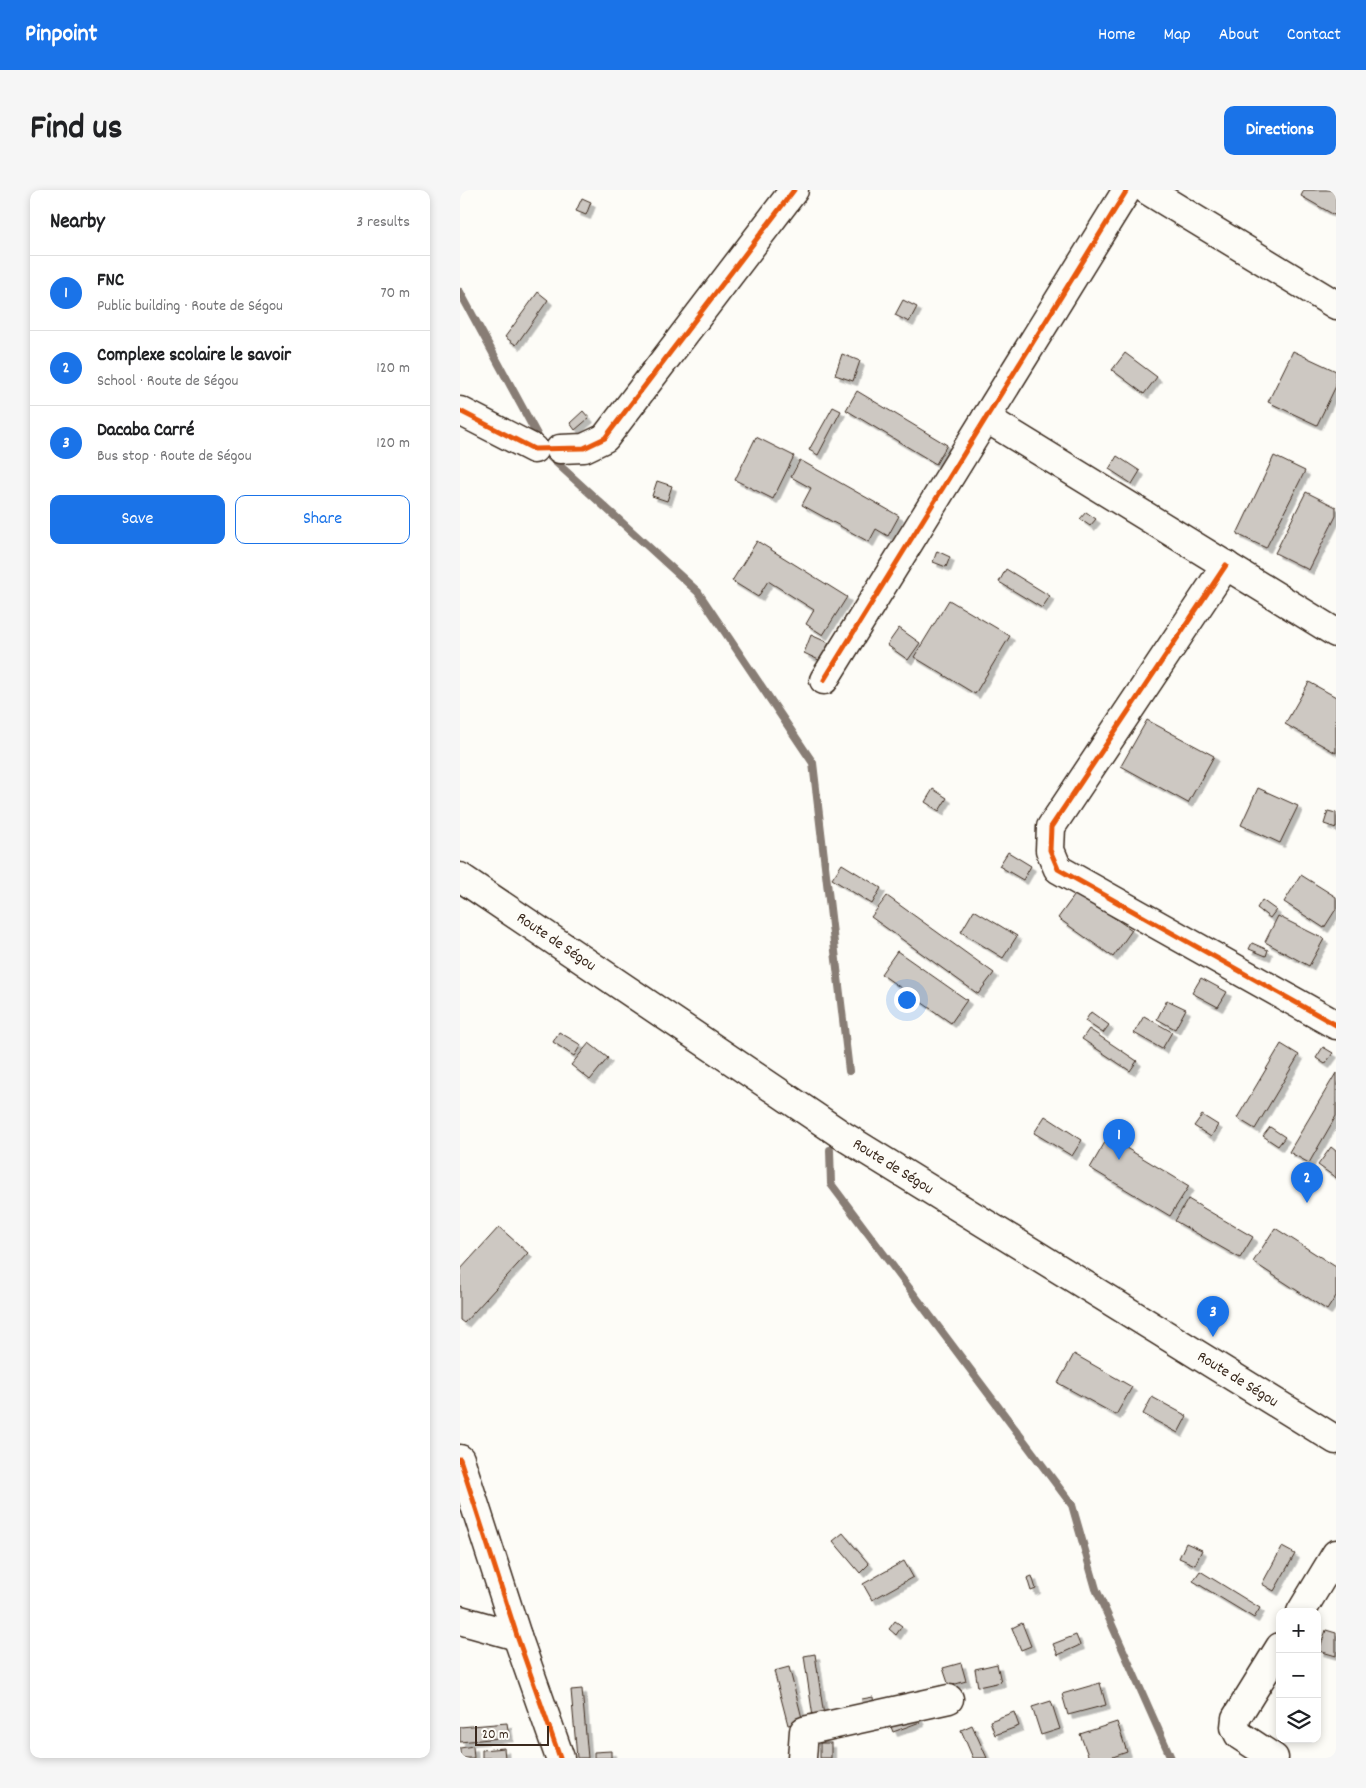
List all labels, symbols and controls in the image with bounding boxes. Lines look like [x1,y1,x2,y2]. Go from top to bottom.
text: Pinpoint [25,18,97,52]
text: Home [1098,23,1135,48]
text: Map [1163,23,1191,48]
text: About [1219,23,1259,48]
text: Contact [1287,23,1341,48]
text: Find us [30,105,122,155]
button: Directions [1224,106,1336,155]
text: Nearby [50,208,105,238]
text: 3 results [356,211,410,234]
text: FNC [97,268,124,295]
text: 1 [64,282,68,305]
text: 70 m [380,282,410,305]
text: Public building · Route de Ségou [97,295,283,318]
text: Complexe scolaire le savoir [97,343,291,370]
text: 2 [63,357,70,380]
text: 120 m [376,357,410,380]
text: School · Route de Ségou [97,370,238,393]
text: Dacaba Carré [97,418,194,445]
text: 3 [62,432,70,455]
text: 120 m [376,432,410,455]
text: Bus stop · Route de Ségou [97,445,252,468]
button: Save [50,495,225,544]
button: Share [235,495,410,544]
street label: Route de Ségou [512,907,601,977]
your location [894,987,920,1013]
pin: 1 [1103,1119,1135,1160]
street label: Route de Ségou [848,1133,938,1201]
pin: 2 [1291,1162,1323,1203]
pin: 3 [1197,1296,1229,1337]
street label: Route de Ségou [1193,1345,1283,1413]
map controls [1276,1608,1321,1743]
button: + [1276,1608,1321,1653]
button: − [1276,1653,1321,1698]
button: layers [1276,1698,1321,1743]
scale bar [475,1723,549,1746]
text: 20 m [482,1725,509,1745]

